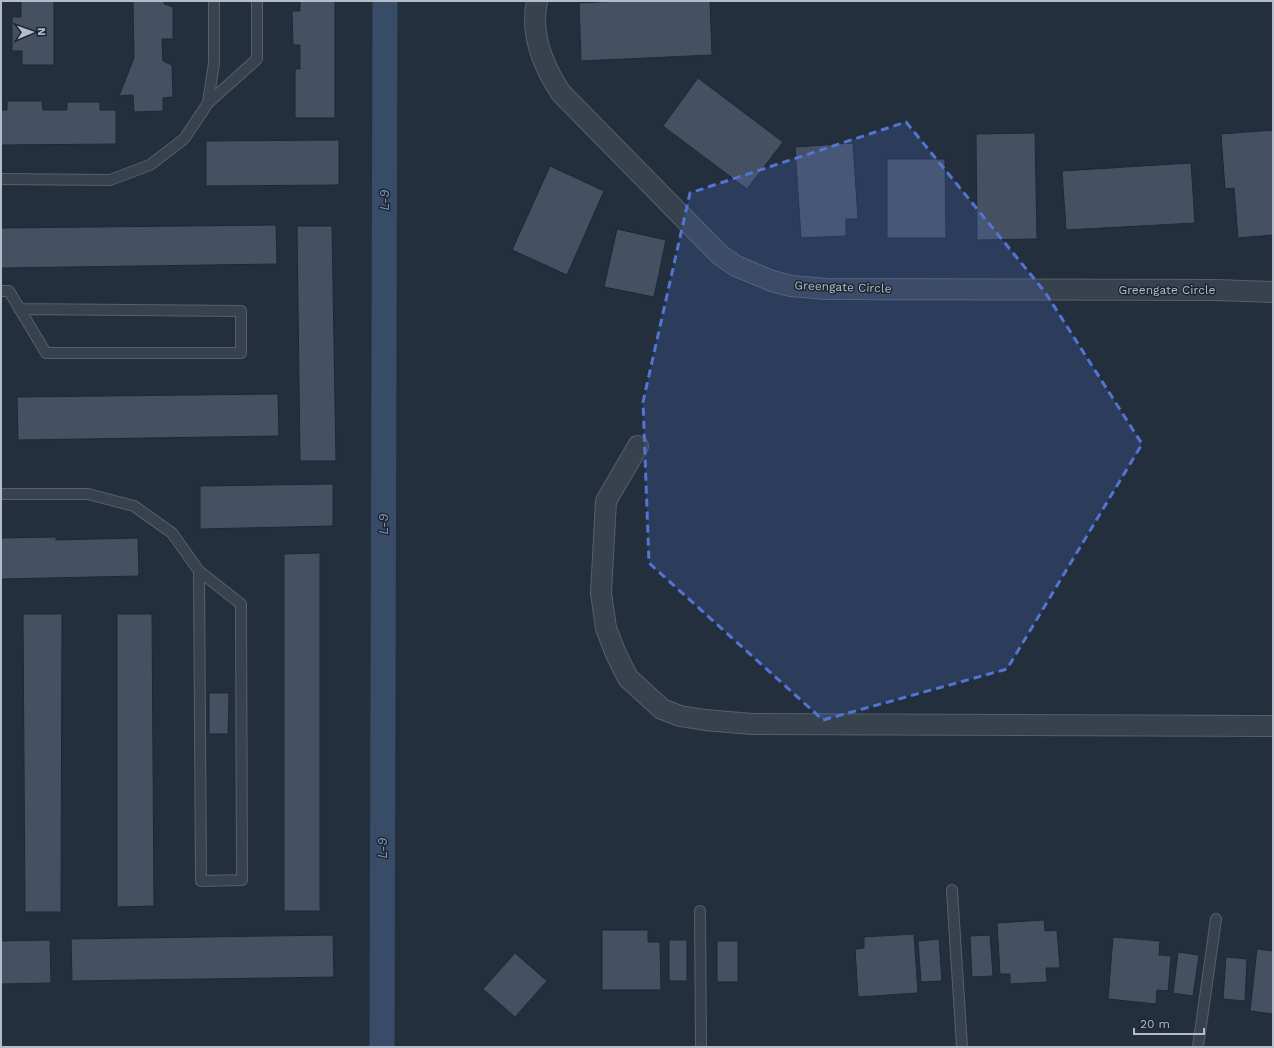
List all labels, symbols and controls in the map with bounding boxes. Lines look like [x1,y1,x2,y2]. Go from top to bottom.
north arrow [12,12,52,52]
text: N [35,27,48,36]
water label: L-9 [377,189,392,210]
street label: Greengate Circle [794,278,892,296]
street label: Greengate Circle [1118,283,1216,297]
water label: L-9 [376,513,391,534]
water label: L-9 [375,837,390,858]
scale bar [1134,1010,1204,1036]
text: 20 m [1140,1017,1170,1031]

